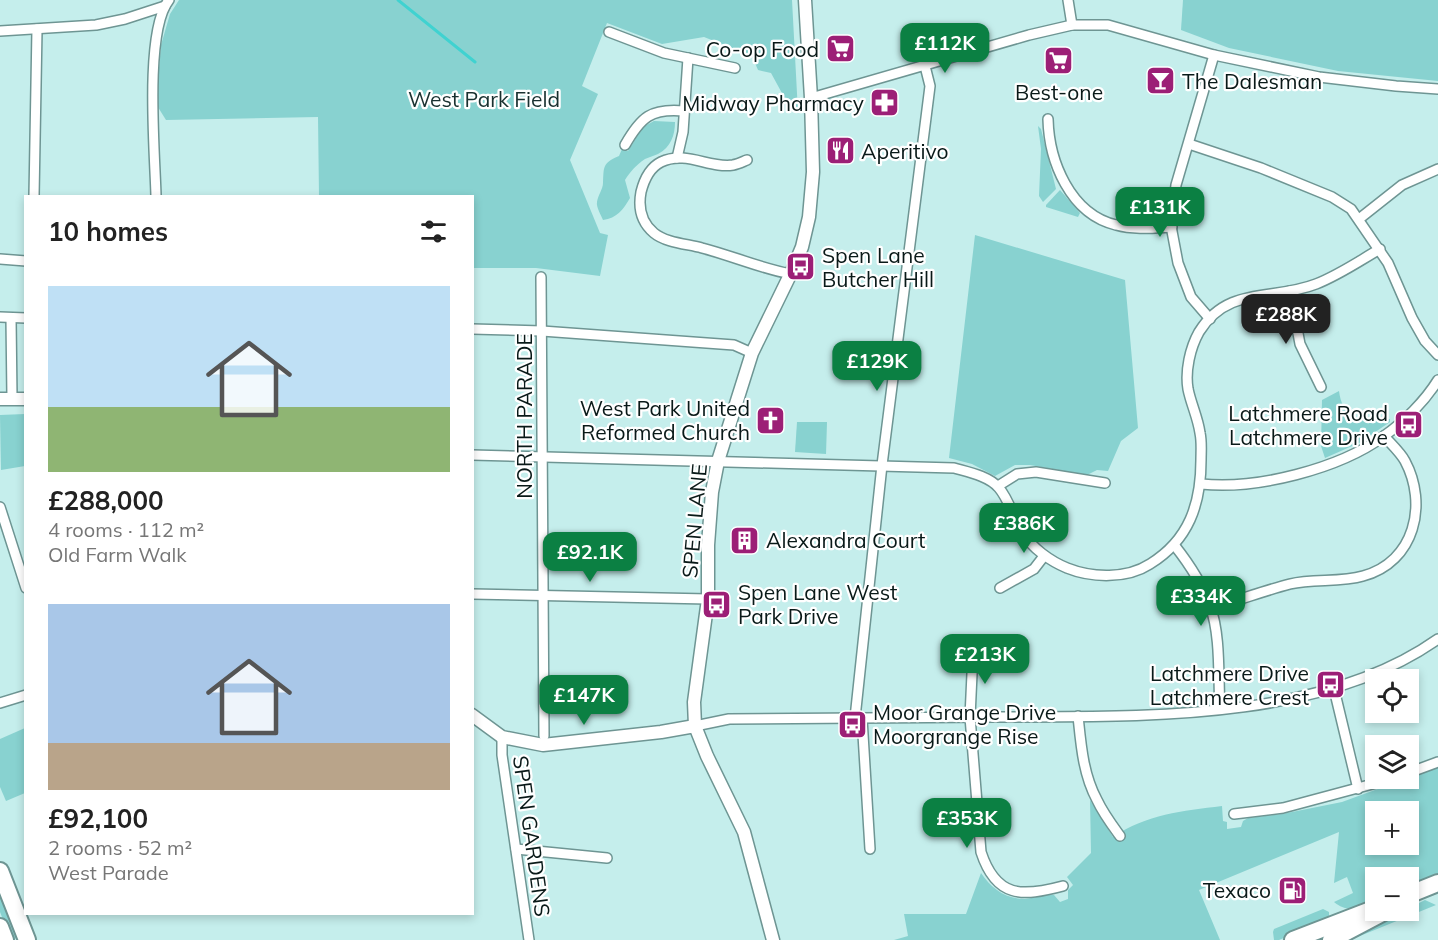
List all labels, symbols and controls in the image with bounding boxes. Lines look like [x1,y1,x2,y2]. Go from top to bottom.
pin: £112K [903,23,987,74]
text: £112K [914,30,976,55]
supermarket icon: Co-op Food [824,33,856,65]
place label: Co-op Food [706,36,819,62]
supermarket icon: Best-one [1043,45,1075,77]
bar icon: The Dalesman [1145,65,1177,97]
place label: The Dalesman [1182,68,1322,94]
place label: Best-one [1015,79,1103,105]
park label: West Park Field [408,86,560,112]
pharmacy icon: Midway Pharmacy [869,87,901,119]
place label: Midway Pharmacy [682,90,864,116]
restaurant icon: Aperitivo [824,135,856,167]
place label: Aperitivo [861,138,948,164]
pin: £131K [1118,187,1202,238]
text: £131K [1129,194,1191,219]
text: 10 homes [48,215,168,248]
icon: filters [417,215,450,248]
place label: Spen Lane Butcher Hill [822,242,934,292]
bus stop icon: Spen Lane Butcher Hill [785,251,817,283]
pin: £288K [1244,294,1328,345]
text: £288K [1255,301,1317,326]
icon: home [195,325,303,433]
street label: NORTH PARADE [511,333,537,499]
pin: £129K [835,341,919,392]
text: £129K [846,348,908,373]
place label: West Park United Reformed Church [580,395,750,445]
place label: Latchmere Road Latchmere Drive [1228,400,1388,450]
church icon: West Park United Reformed Church [755,404,787,436]
bus stop icon: Latchmere Road Latchmere Drive [1393,409,1425,441]
street label: SPEN LANE [676,463,712,579]
text: £288,000 [48,484,164,517]
pin: £386K [982,503,1066,554]
text: £386K [993,510,1055,535]
text: 4 rooms · 112 m² [48,517,204,542]
building icon: Alexandra Court [729,524,761,556]
place label: Alexandra Court [766,527,925,553]
pin: £92.1K [541,532,639,583]
text: £92.1K [557,539,623,564]
text: Old Farm Walk [48,542,186,567]
pin: £334K [1159,576,1243,627]
place label: Spen Lane West Park Drive [738,579,897,629]
text: £334K [1170,583,1232,608]
bus stop icon: Spen Lane West Park Drive [701,588,733,620]
pin: £213K [943,634,1027,685]
text: £213K [954,641,1016,666]
icon: home [195,643,303,751]
place label: Latchmere Drive Latchmere Crest [1150,660,1309,710]
bus stop icon: Latchmere Drive Latchmere Crest [1314,669,1346,701]
map controls [1365,669,1419,921]
button: locate [1365,669,1419,723]
pin: £147K [542,675,626,726]
text: £147K [553,682,615,707]
place label: Moor Grange Drive Moorgrange Rise [873,699,1056,749]
bus stop icon: Moor Grange Drive Moorgrange Rise [836,708,868,740]
button: layers [1365,735,1419,789]
street label: SPEN GARDENS [508,754,556,918]
pin: £353K [925,798,1009,849]
button: + [1365,801,1419,855]
text: £92,100 [48,802,148,835]
text: £353K [936,805,998,830]
text: 2 rooms · 52 m² [48,835,192,860]
text: West Parade [48,860,169,885]
button: − [1365,867,1419,921]
fuel station icon: Texaco [1276,874,1308,906]
place label: Texaco [1203,877,1271,903]

